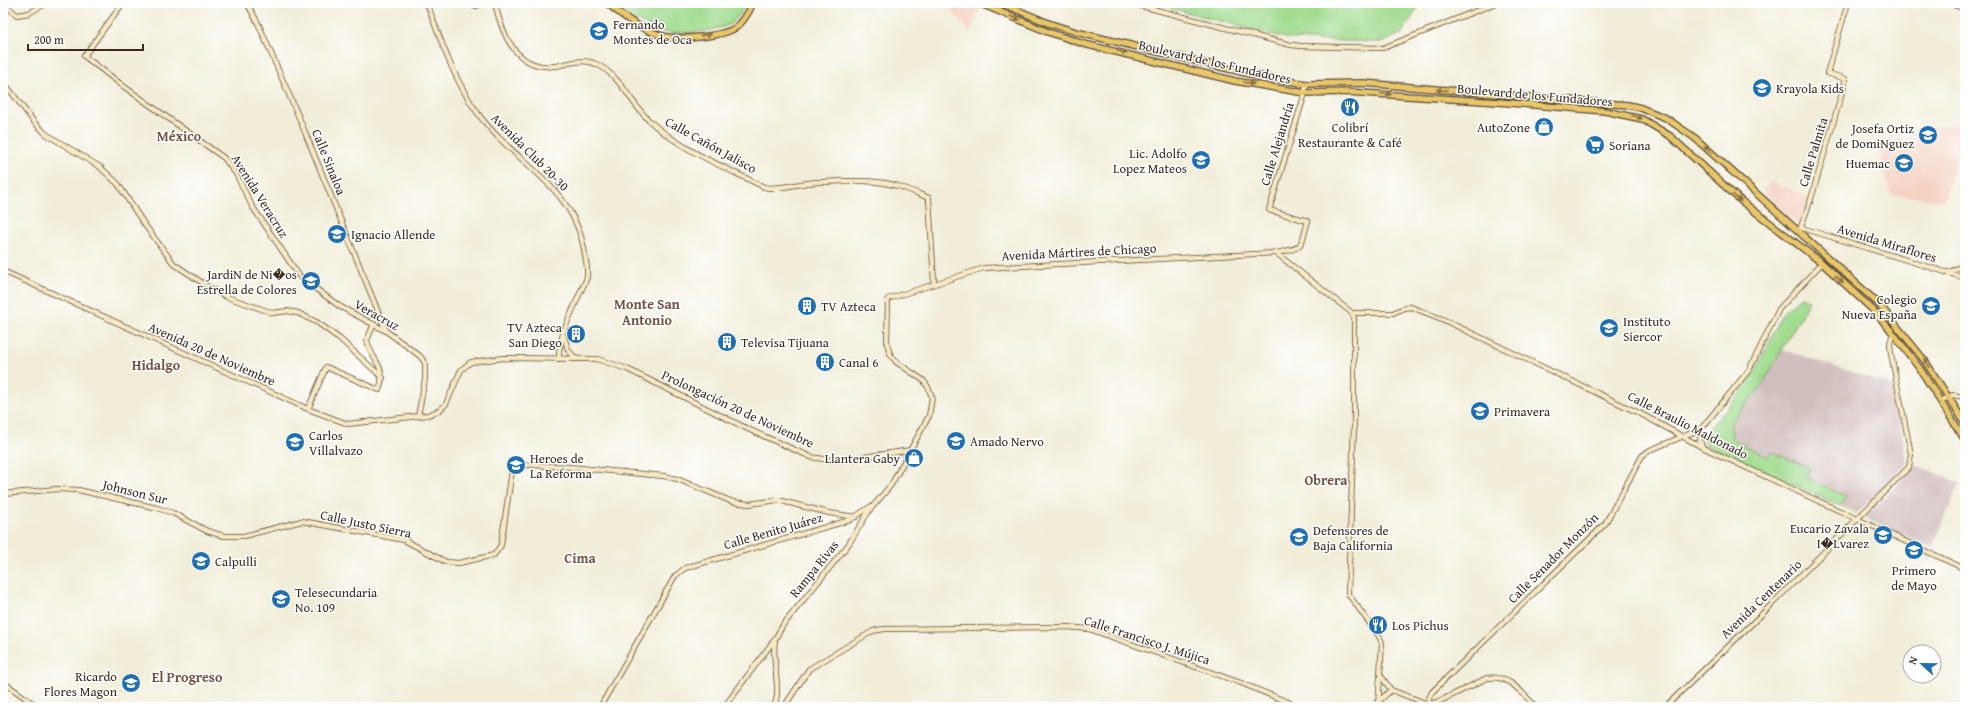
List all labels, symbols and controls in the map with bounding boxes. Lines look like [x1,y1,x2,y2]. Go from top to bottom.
place label: Fernando Montes de Oca [613,15,693,49]
one-way arrow [1009,15,1020,21]
school or university icon: Fernando Montes de Oca [588,20,610,42]
scale bar [28,26,143,52]
text: 200 m [34,31,64,48]
one-way arrow [700,32,712,38]
street label: Boulevard de los Fundadores [1137,35,1293,89]
one-way arrow [1116,50,1129,56]
school or university icon: Krayola Kids [1751,77,1773,99]
street label: Boulevard de los Fundadores [1456,79,1614,111]
place label: Krayola Kids [1776,79,1844,98]
one-way arrow [1242,81,1255,87]
one-way arrow [1436,86,1448,93]
one-way arrow [1380,91,1392,98]
restaurant icon: Colibrí Restaurante & Café [1339,96,1361,118]
street label: Calle Alejandría [1255,99,1299,188]
street label: Avenida Club 20-30 [487,109,573,195]
street label: Calle Cañón Jalisco [662,112,760,178]
one-way arrow [1631,114,1643,120]
street label: Calle Palmita [1793,114,1833,189]
shop icon: AutoZone [1533,116,1555,138]
place label: Colibrí Restaurante & Café [1298,118,1402,152]
place label: AutoZone [1477,118,1530,137]
place label: Josefa Ortiz de DomiNguez [1836,119,1914,153]
school or university icon: Josefa Ortiz de DomiNguez [1917,124,1939,146]
district label: México [157,126,202,146]
street label: Calle Sinaloa [307,126,351,198]
supermarket icon: Soriana [1584,134,1606,156]
place label: Soriana [1609,136,1651,155]
place label: Lic. Adolfo Lopez Mateos [1113,144,1187,178]
one-way arrow [1703,145,1713,154]
school or university icon: Lic. Adolfo Lopez Mateos [1190,149,1212,171]
street label: Avenida Veracruz [227,150,294,242]
school or university icon: Huemac [1893,152,1915,174]
place label: Huemac [1846,154,1890,173]
one-way arrow [1732,193,1743,202]
street label: Avenida Miraflores [1835,219,1939,267]
school or university icon: Ignacio Allende [326,223,348,245]
place label: Ignacio Allende [351,225,435,244]
street label: Avenida Mártires de Chicago [1001,238,1157,266]
place label: JardiN de Ni�os Estrella de Colores [197,265,297,299]
school or university icon: JardiN de Ni�os Estrella de Colores [300,270,322,292]
one-way arrow [1834,274,1844,283]
place label: Colegio Nueva España [1842,290,1918,324]
district label: Monte San Antonio [614,294,681,330]
street label: Veracruz [351,295,403,335]
building icon: TV Azteca [796,295,818,317]
school or university icon: Colegio Nueva España [1920,295,1942,317]
place label: TV Azteca [821,297,877,316]
place label: Instituto Siercor [1623,312,1671,346]
street label: Avenida 20 de Noviembre [145,317,279,391]
school or university icon: Instituto Siercor [1598,317,1620,339]
place label: TV Azteca San Diego [507,318,563,352]
building icon: TV Azteca San Diego [565,323,587,345]
building icon: Televisa Tijuana [716,331,738,353]
place label: Televisa Tijuana [741,333,830,352]
building icon: Canal 6 [814,351,836,373]
place label: Canal 6 [839,353,878,372]
district label: Hidalgo [132,355,181,375]
one-way arrow [1923,358,1931,368]
street label: Prolongación 20 de Noviembre [659,365,817,453]
street label: Calle Braulio Maldonado [1624,386,1752,464]
school or university icon: Primavera [1469,400,1491,422]
place label: Primavera [1494,402,1551,421]
place label: Carlos Villalvazo [309,426,363,460]
school or university icon: Amado Nervo [945,430,967,452]
school or university icon: Carlos Villalvazo [284,431,306,453]
place label: Amado Nervo [970,432,1044,451]
shop icon: Llantera Gaby [903,447,925,469]
place label: Heroes de La Reforma [530,449,593,483]
place label: Llantera Gaby [825,449,901,468]
school or university icon: Heroes de La Reforma [505,454,527,476]
district label: Obrera [1304,470,1348,490]
street label: Johnson Sur [99,474,170,509]
street label: Calle Justo Sierra [319,505,414,543]
street label: Calle Benito Juárez [721,508,825,554]
street label: Calle Senador Monzón [1503,508,1603,608]
place label: Eucario Zavala I�Lvarez [1790,519,1870,553]
place label: Defensores de Baja California [1313,521,1394,555]
school or university icon: Eucario Zavala I�Lvarez [1872,524,1894,546]
school or university icon: Defensores de Baja California [1288,526,1310,548]
street label: Rampa Rivas [785,536,843,602]
school or university icon: Primero de Mayo [1903,539,1925,561]
district label: Cima [564,548,597,568]
school or university icon: Calpulli [190,550,212,572]
place label: Calpulli [215,552,257,571]
street label: Avenida Centenario [1716,555,1806,643]
place label: Primero de Mayo [1891,561,1937,595]
place label: Telesecundaria No. 109 [295,583,378,617]
school or university icon: Telesecundaria No. 109 [270,588,292,610]
street label: Calle Francisco J. Mújica [1082,611,1213,670]
restaurant icon: Los Pichus [1367,614,1389,636]
place label: Los Pichus [1392,616,1449,635]
north arrow [1902,644,1942,684]
text: N [1904,653,1922,667]
place label: Ricardo Flores Magon [44,667,118,701]
district label: El Progreso [152,667,223,687]
school or university icon: Ricardo Flores Magon [120,672,142,694]

